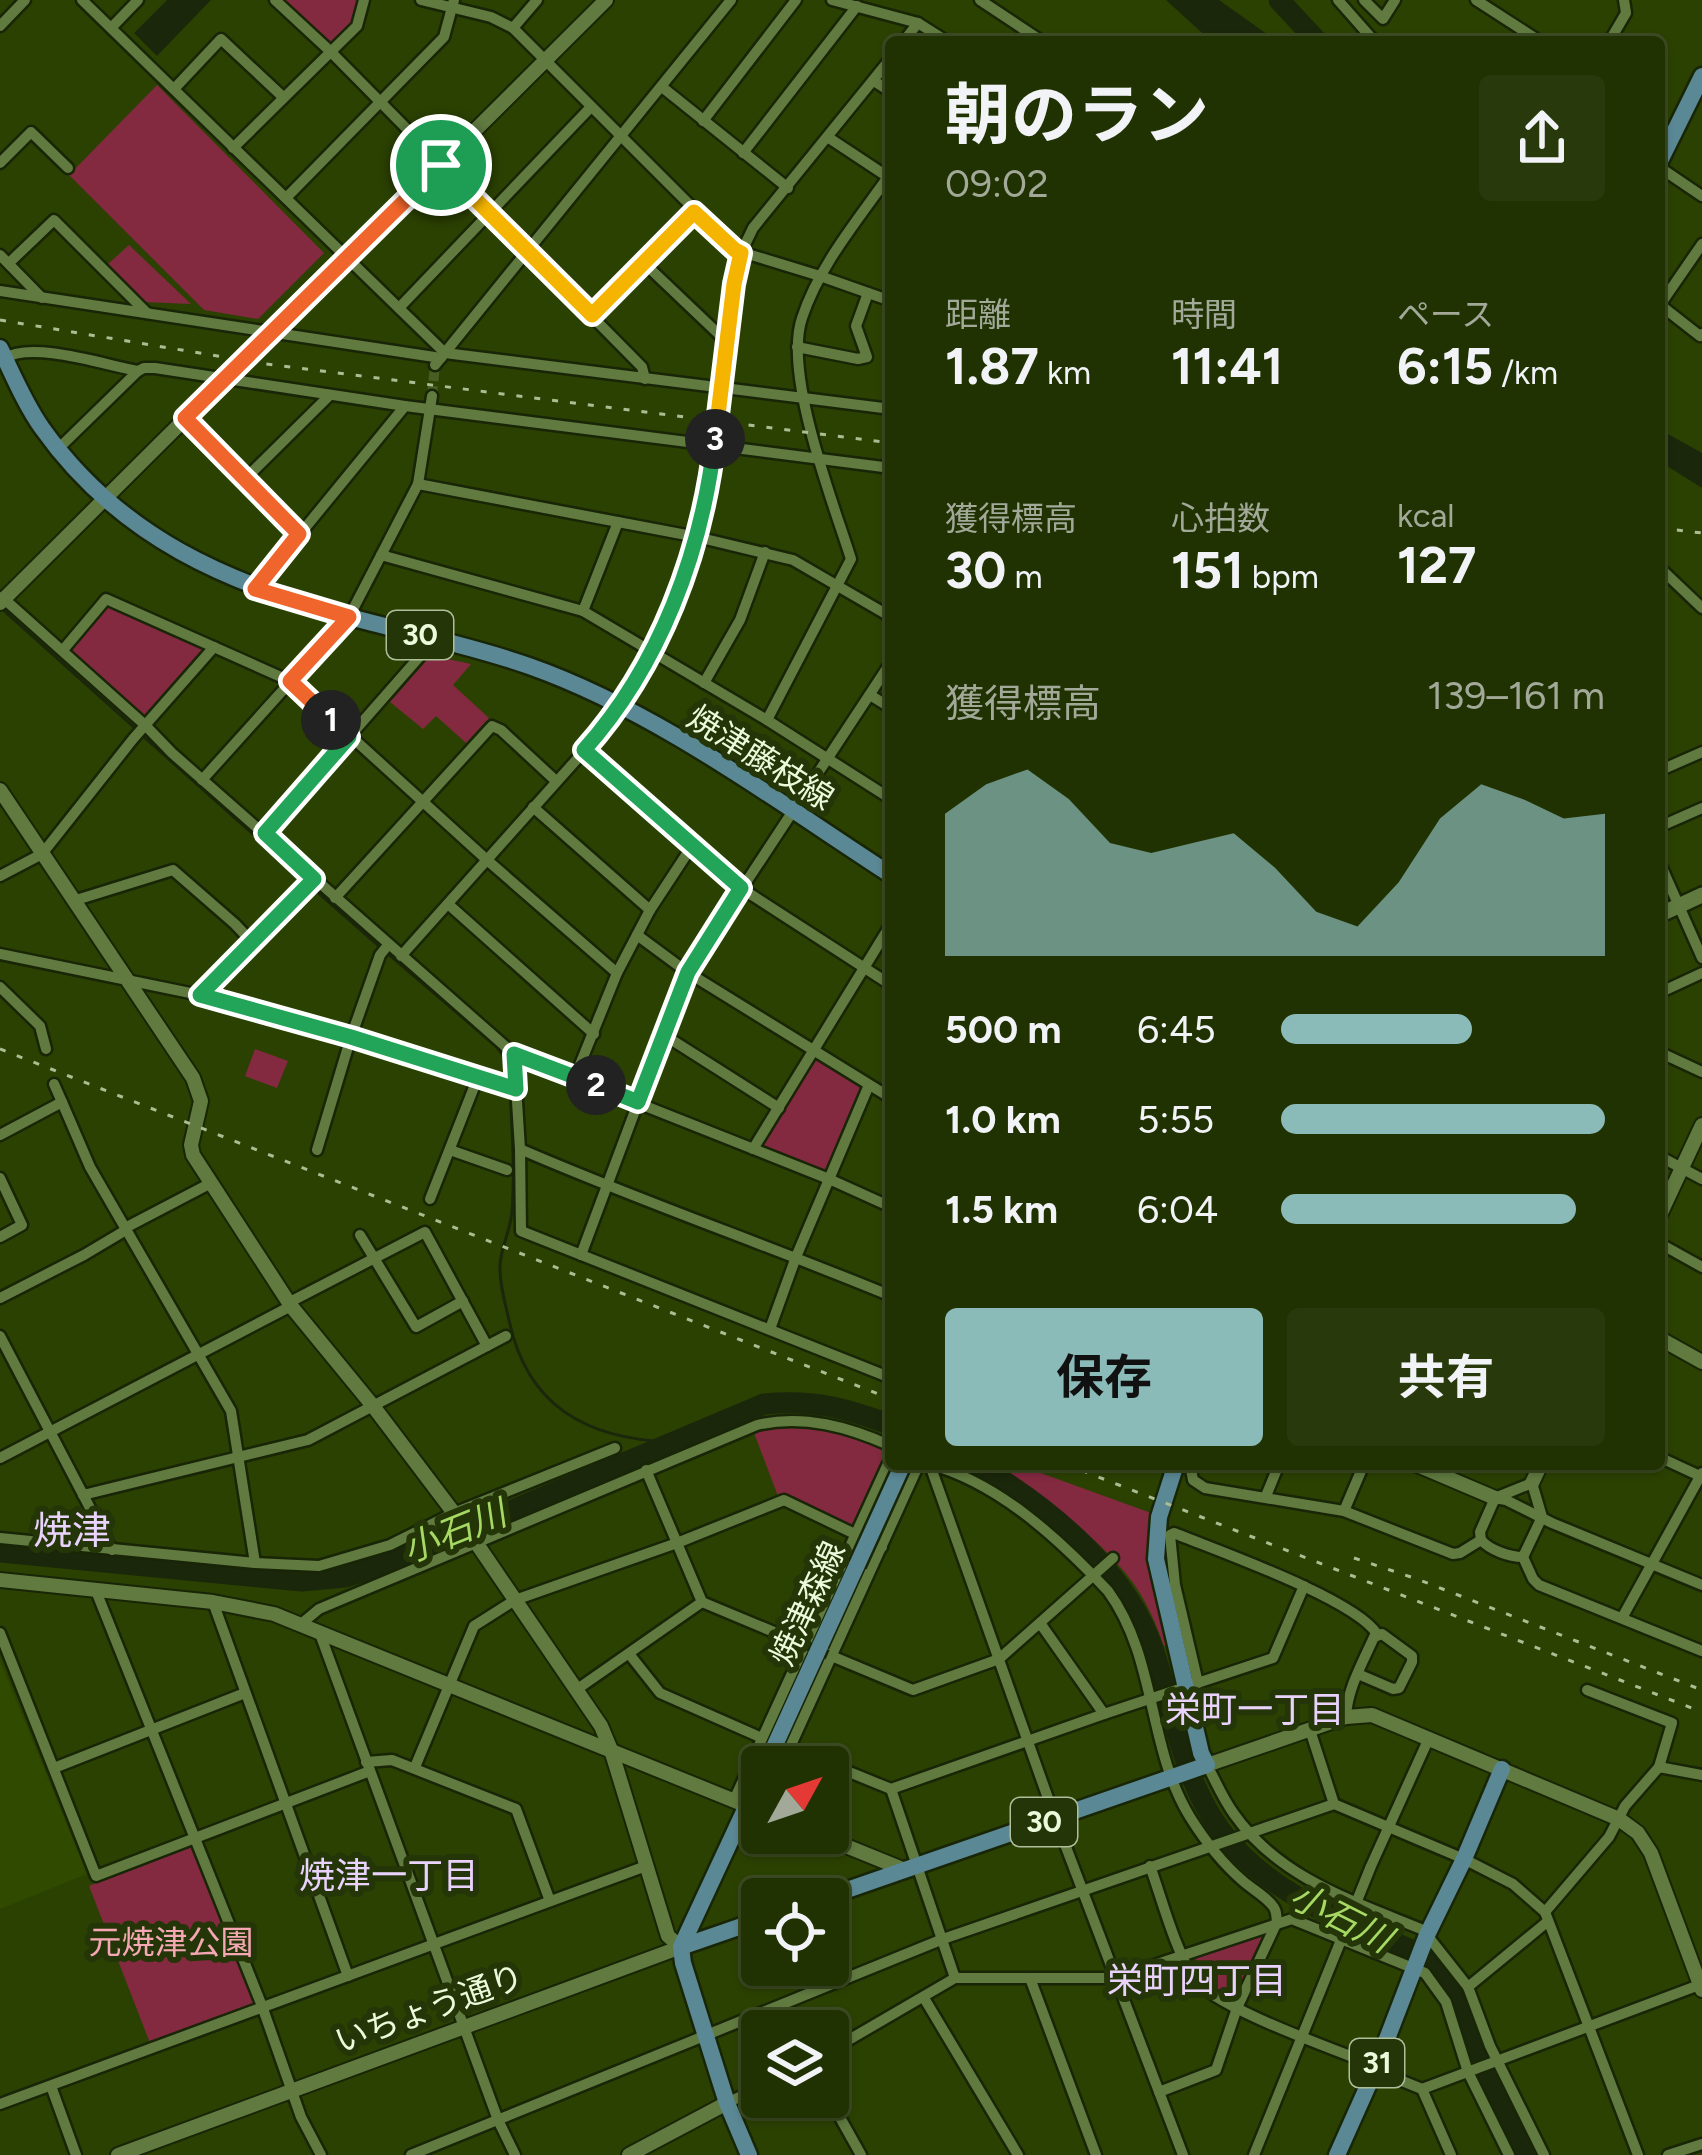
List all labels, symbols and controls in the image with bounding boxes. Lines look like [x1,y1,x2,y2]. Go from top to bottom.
text: 朝のラン [945,75,1209,155]
button: share [1479,75,1605,201]
pin [390,114,492,216]
icon: arrive [408,132,474,198]
text: 09:02 [945,160,1049,207]
text: 距離 [945,295,1011,334]
text: 時間 [1171,295,1237,334]
text: ペース [1397,295,1494,334]
text: 1.87 [945,336,1039,397]
text: 11:41 [1171,336,1283,397]
text: 6:15 [1397,336,1493,397]
text: km [1039,353,1091,392]
text: /km [1493,353,1558,392]
pin: 3 [685,409,745,469]
text: 3 [706,419,724,458]
text: kcal [1397,496,1455,535]
text: 獲得標高 [945,499,1077,538]
text: 心拍数 [1171,499,1270,538]
text: 127 [1397,535,1476,596]
text: 30 [945,540,1006,601]
text: 151 [1171,540,1244,601]
text: m [1006,557,1043,596]
text: bpm [1244,557,1319,596]
road number: 30 [387,611,453,659]
text: 139–161 m [1427,672,1605,719]
text: 獲得標高 [945,680,1101,727]
pin: 1 [301,690,361,750]
street label: 焼津藤枝線 [680,697,841,818]
text: 1 [324,700,338,739]
text: 500 m [945,1006,1062,1053]
text: 6:45 [1137,1006,1216,1053]
pin: 2 [566,1055,626,1115]
text: 2 [586,1065,606,1104]
text: 1.0 km [945,1096,1061,1143]
text: 5:55 [1137,1096,1214,1143]
text: 1.5 km [945,1186,1058,1233]
text: 6:04 [1137,1186,1218,1233]
button: 保存 [945,1308,1263,1446]
button: 共有 [1287,1308,1605,1446]
water label: 小石川 [396,1490,516,1572]
district label: 焼津 [33,1507,111,1554]
street label: 焼津森線 [762,1535,853,1671]
district label: 栄町一丁目 [1165,1688,1345,1731]
north arrow [741,1746,849,1854]
map controls [741,1746,849,2118]
road number: 30 [1011,1798,1077,1846]
district label: 焼津一丁目 [299,1854,479,1897]
water label: 小石川 [1283,1874,1402,1963]
button: locate [741,1878,849,1986]
park label: 元焼津公園 [89,1923,254,1962]
street label: いちょう通り [329,1956,529,2061]
district label: 栄町四丁目 [1107,1959,1287,2002]
button: layers [741,2010,849,2118]
road number: 31 [1350,2039,1404,2087]

